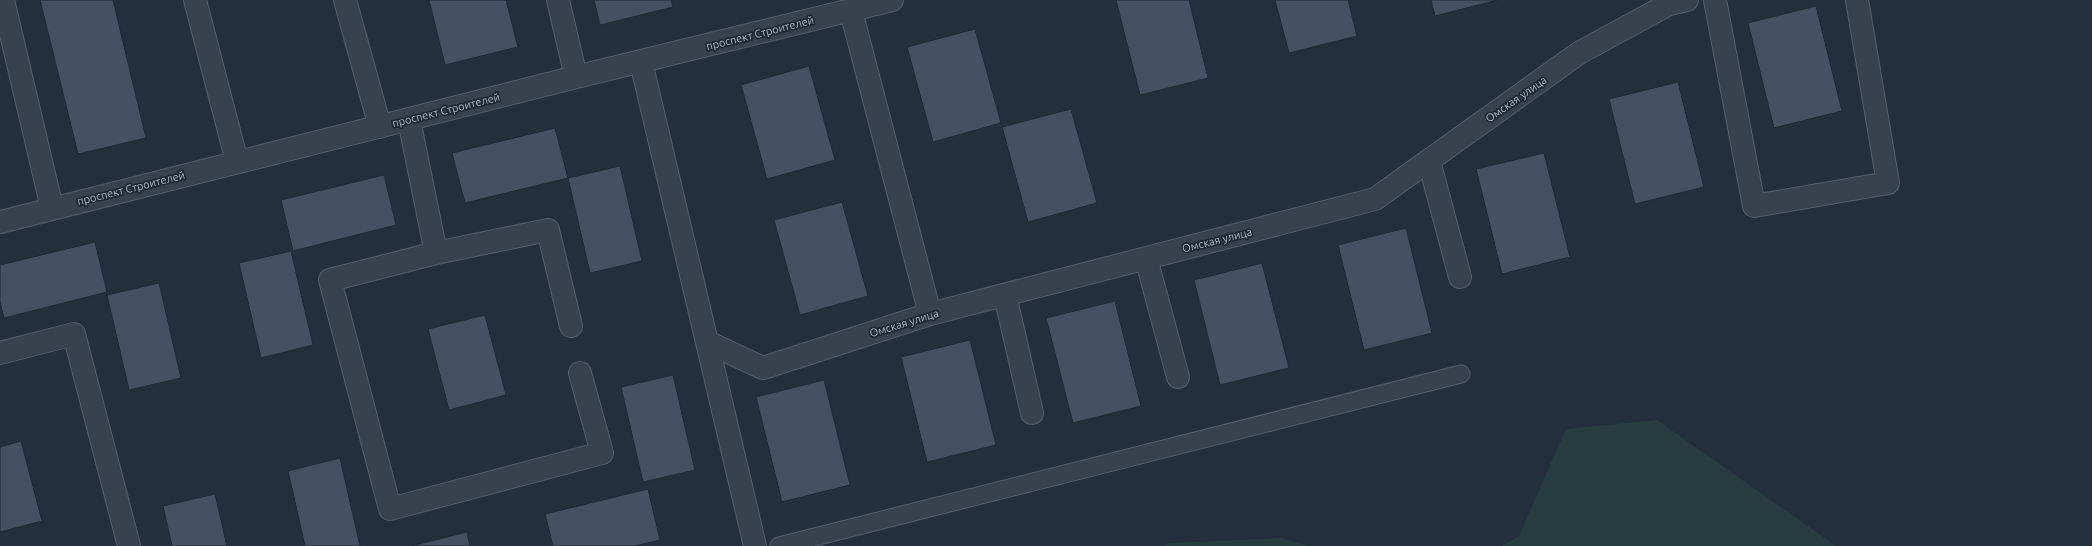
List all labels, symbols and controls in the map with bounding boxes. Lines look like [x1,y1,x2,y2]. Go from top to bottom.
street label: проспект Строителей [705,14,815,52]
street label: Омская улица [1483,74,1549,124]
street label: проспект Строителей [391,91,501,129]
street label: проспект Строителей [76,169,186,207]
street label: Омская улица [1181,226,1253,254]
street label: Омская улица [868,307,940,339]

